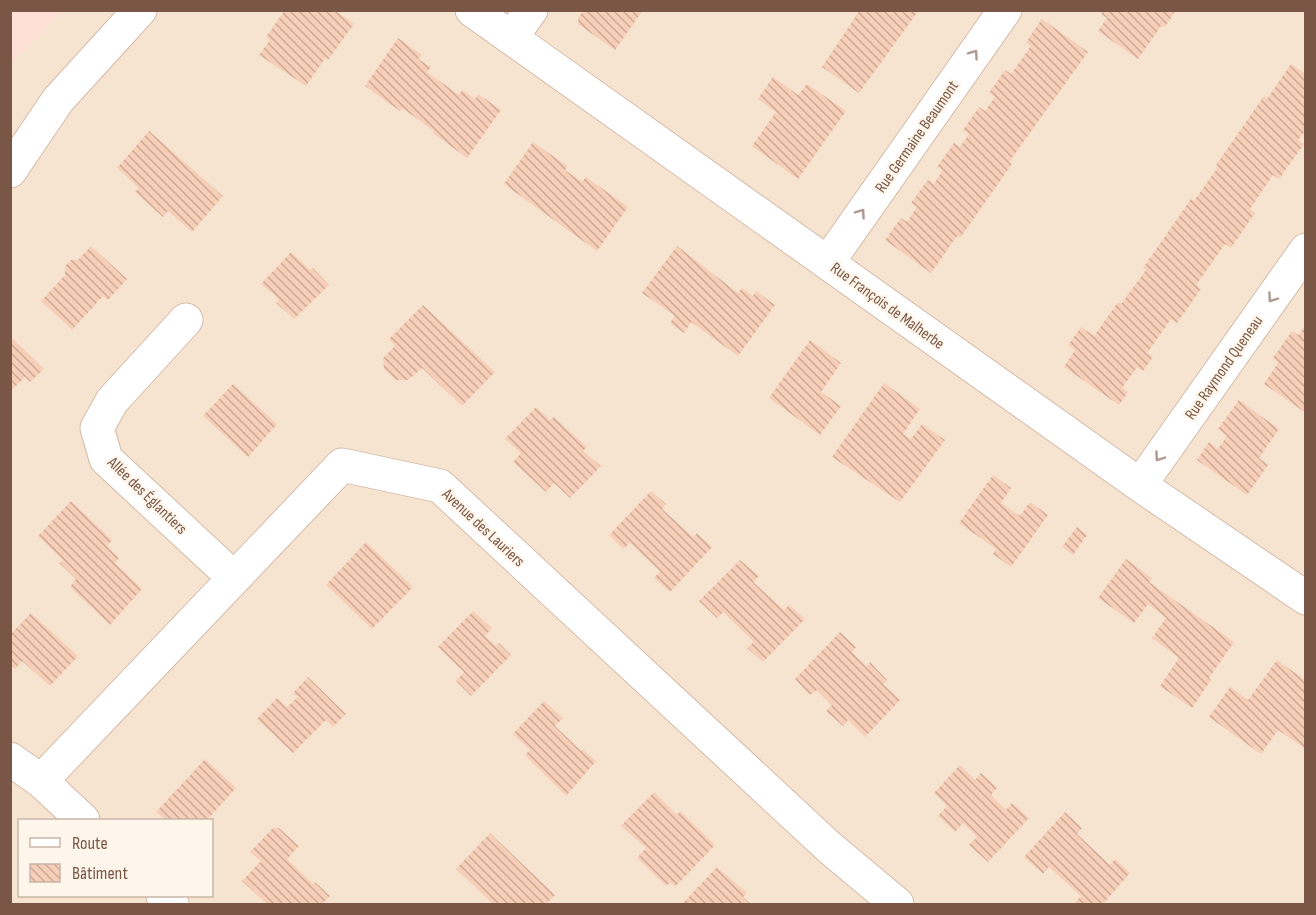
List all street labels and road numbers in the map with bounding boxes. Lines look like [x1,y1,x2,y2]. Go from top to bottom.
street label: Rue Germaine Beaumont [871,77,963,197]
street label: Rue François de Malherbe [827,259,948,354]
street label: Rue Raymond Queneau [1181,312,1267,424]
street label: Allée des Églantiers [102,453,191,539]
street label: Avenue des Lauriers [437,484,528,571]

